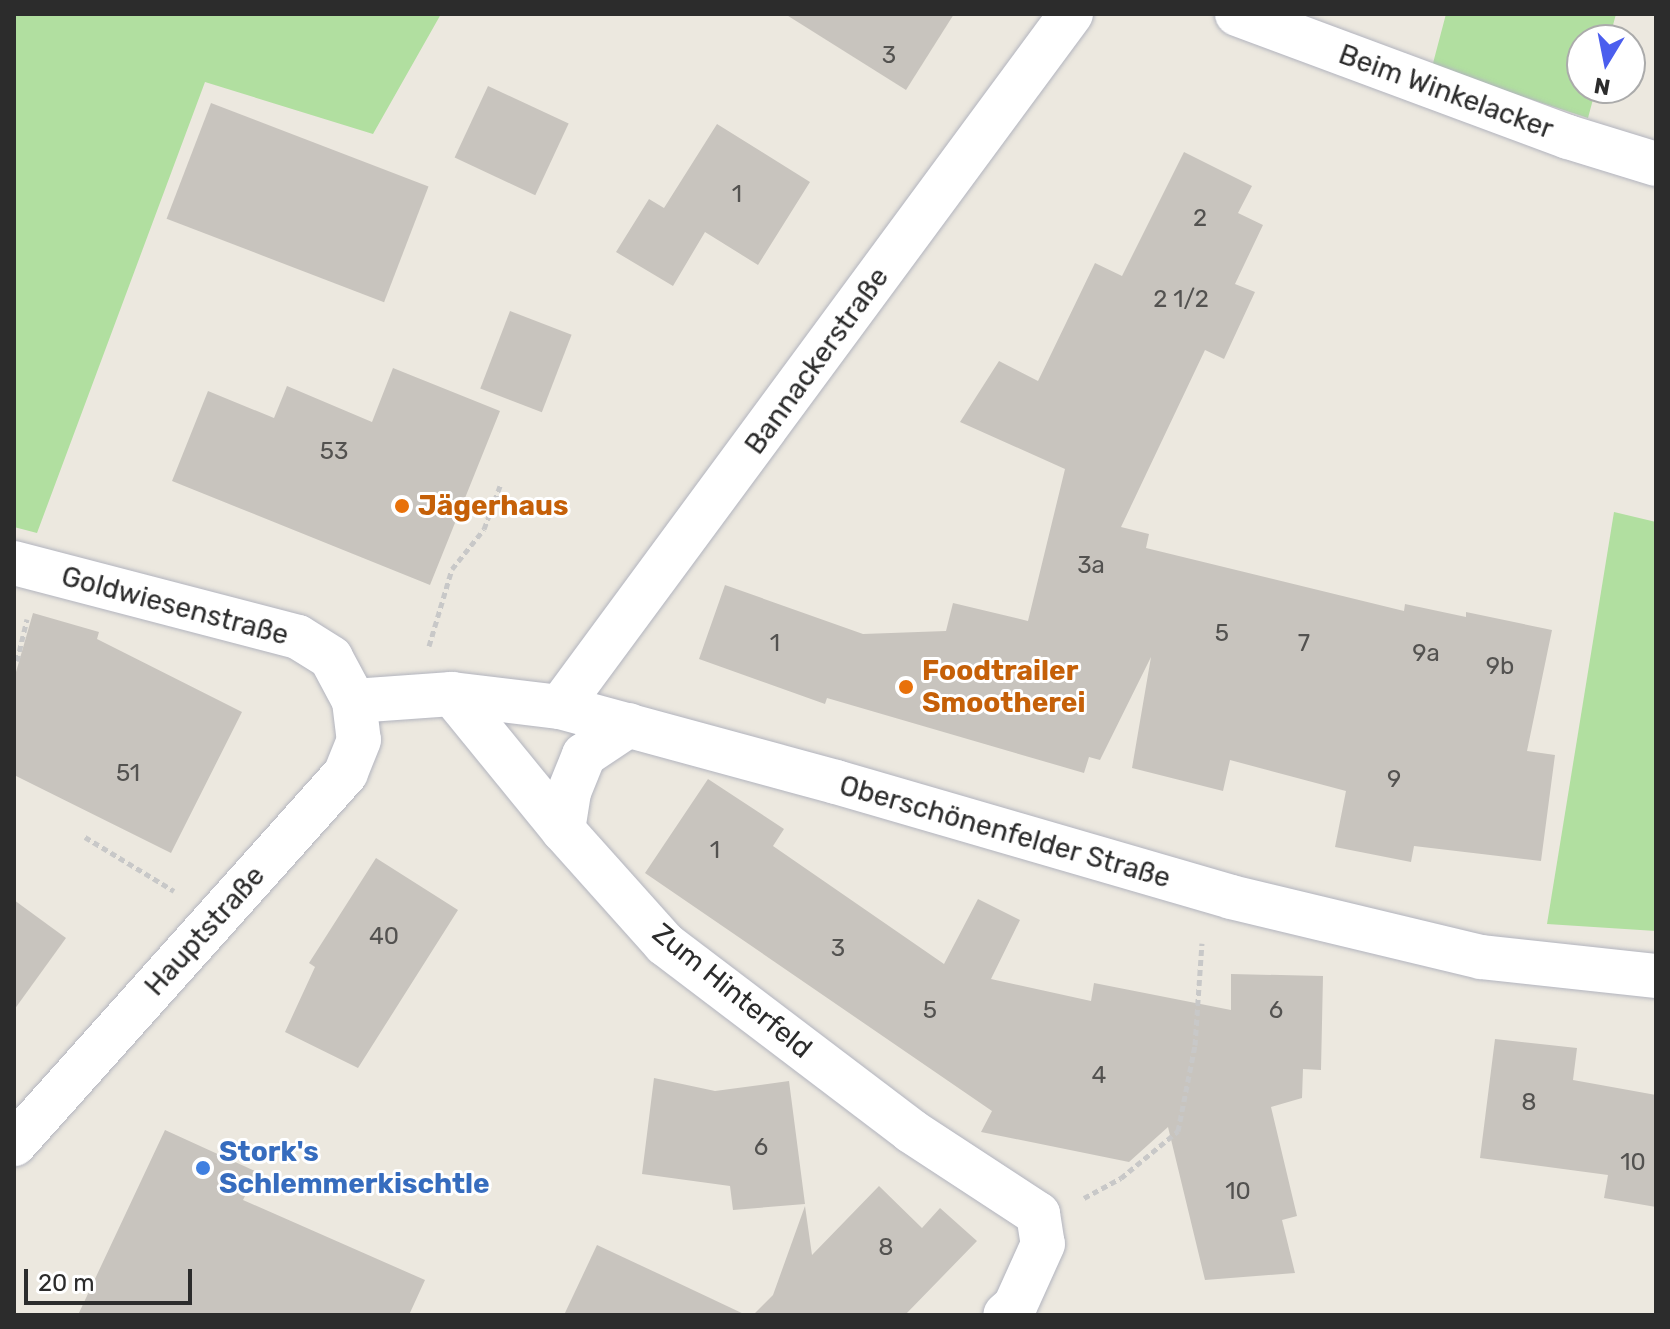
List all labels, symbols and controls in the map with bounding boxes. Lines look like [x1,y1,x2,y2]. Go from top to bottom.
north arrow [1566,24,1646,104]
street label: Beim Winkelacker [1334,38,1558,146]
house number: 3 [882,42,896,70]
text: N [1592,71,1612,101]
house number: 1 [732,181,742,209]
house number: 2 [1193,205,1207,233]
street label: Bannackerstraße [738,261,896,461]
house number: 2 1/2 [1153,286,1209,314]
house number: 53 [320,438,348,466]
place label: Jägerhaus [418,489,569,523]
marker: Jägerhaus [393,497,411,515]
house number: 3a [1077,552,1105,580]
street label: Goldwiesenstraße [58,560,292,652]
house number: 5 [1215,620,1229,648]
house number: 1 [770,630,780,658]
house number: 7 [1298,630,1310,658]
house number: 9a [1412,640,1440,668]
house number: 9b [1486,653,1514,681]
place label: Foodtrailer Smootherei [922,654,1085,720]
marker: Foodtrailer Smootherei [897,678,915,696]
house number: 51 [116,760,140,788]
house number: 9 [1387,766,1401,794]
street label: Oberschönenfelder Straße [835,769,1175,895]
house number: 1 [710,837,720,865]
street label: Hauptstraße [138,859,272,1003]
street label: Zum Hinterfeld [645,916,819,1066]
house number: 40 [369,923,399,951]
house number: 3 [831,935,845,963]
house number: 5 [923,997,937,1025]
house number: 6 [1269,997,1283,1025]
house number: 4 [1092,1062,1106,1090]
house number: 8 [1521,1089,1537,1117]
house number: 6 [754,1134,768,1162]
place label: Stork's Schlemmerkischtle [219,1135,490,1201]
house number: 10 [1620,1149,1646,1177]
marker: Stork's Schlemmerkischtle [194,1159,212,1177]
house number: 10 [1225,1178,1251,1206]
house number: 8 [878,1234,894,1262]
scale bar [28,1253,196,1303]
text: 20 m [38,1269,95,1297]

